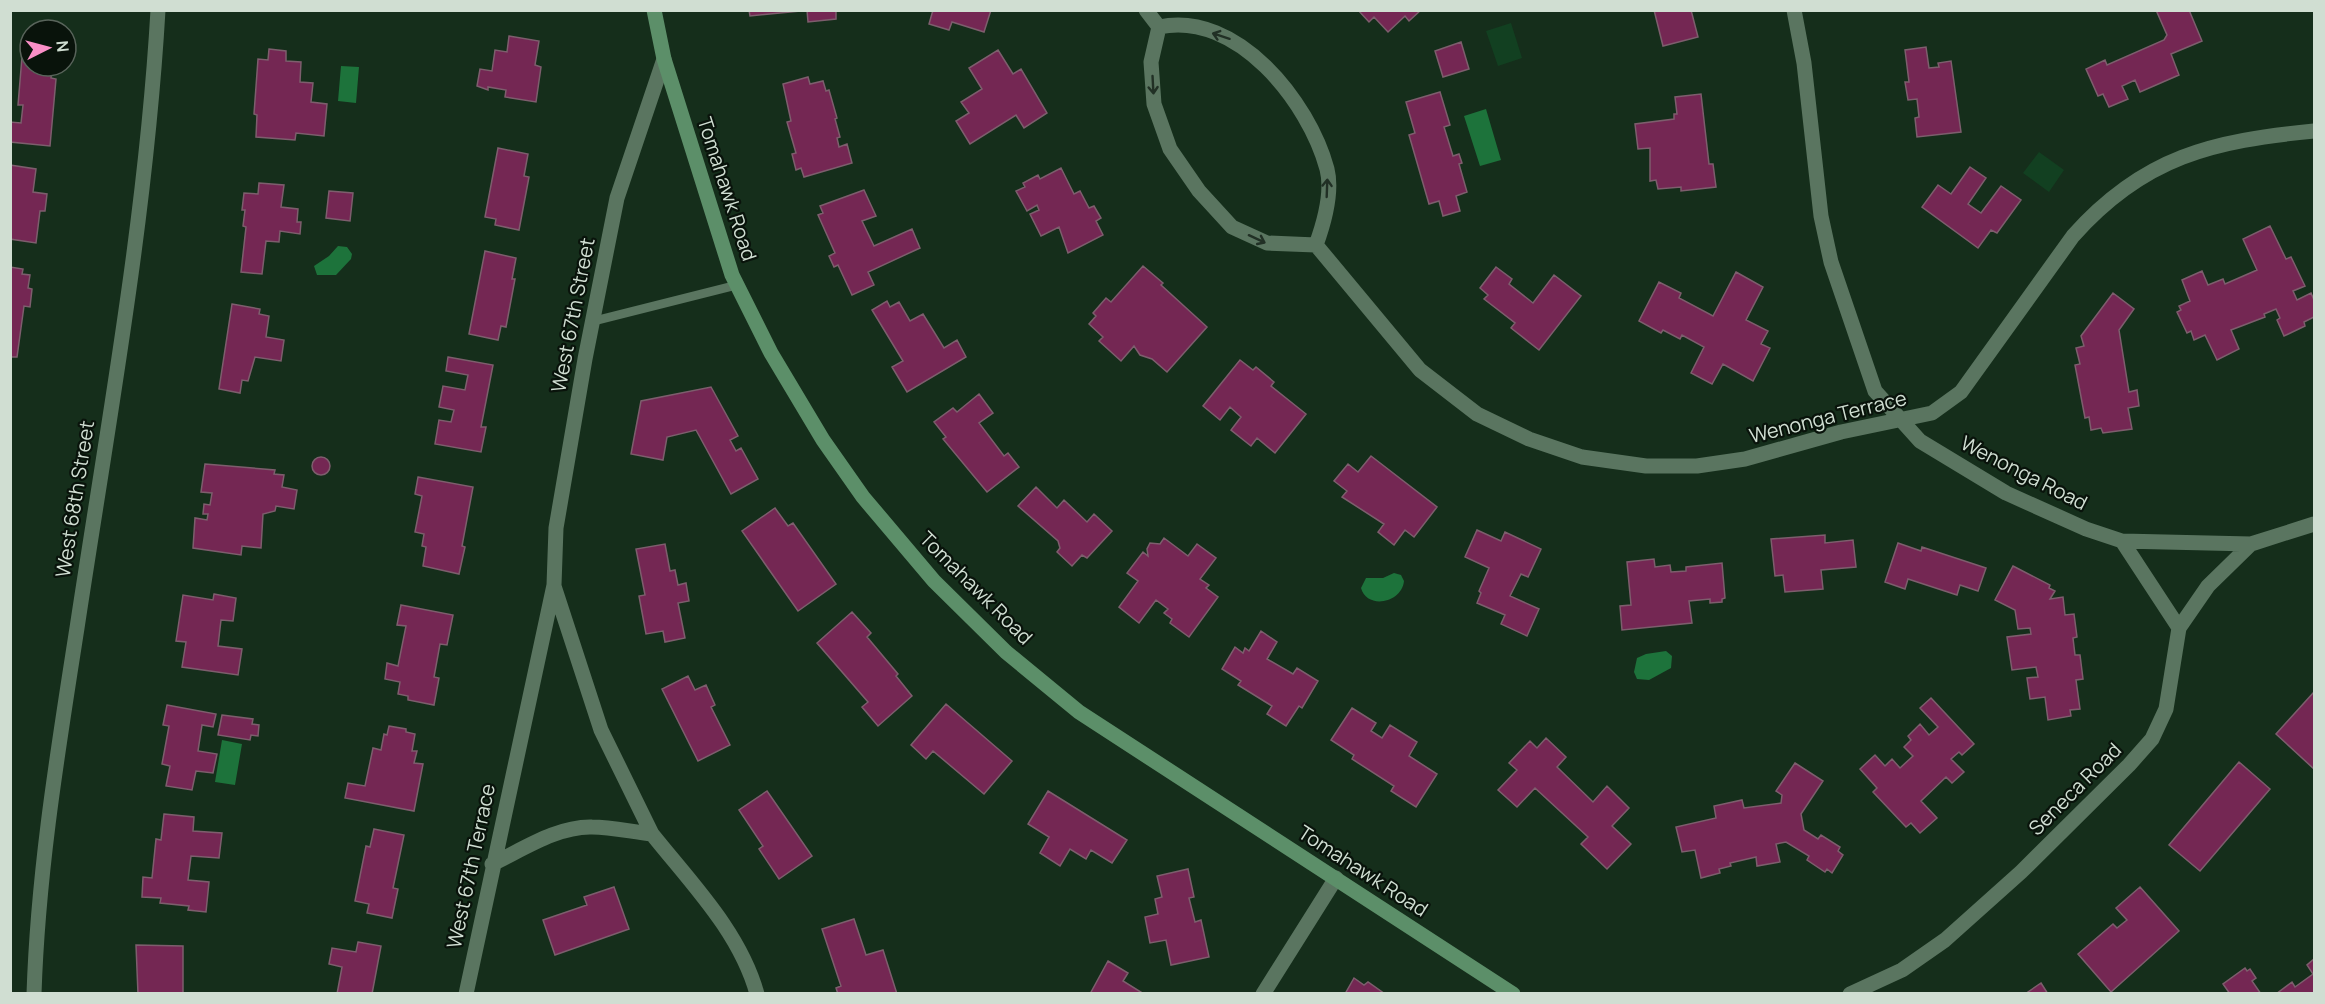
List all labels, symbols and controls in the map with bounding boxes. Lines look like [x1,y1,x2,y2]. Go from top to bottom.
north arrow [18,18,78,78]
one-way arrow [1212,30,1231,41]
text: N [51,40,74,53]
one-way arrow [1147,74,1158,94]
street label: Tomahawk Road [692,114,763,264]
one-way arrow [1321,179,1332,199]
one-way arrow [1248,233,1266,245]
street label: West 67th Street [544,235,601,394]
street label: Wenonga Terrace [1747,384,1909,449]
street label: West 68th Street [49,419,100,579]
street label: Wenonga Road [1956,429,2092,516]
street label: Tomahawk Road [914,525,1039,650]
street label: Seneca Road [2022,736,2127,841]
street label: West 67th Terrace [440,781,501,951]
street label: Tomahawk Road [1293,819,1433,923]

